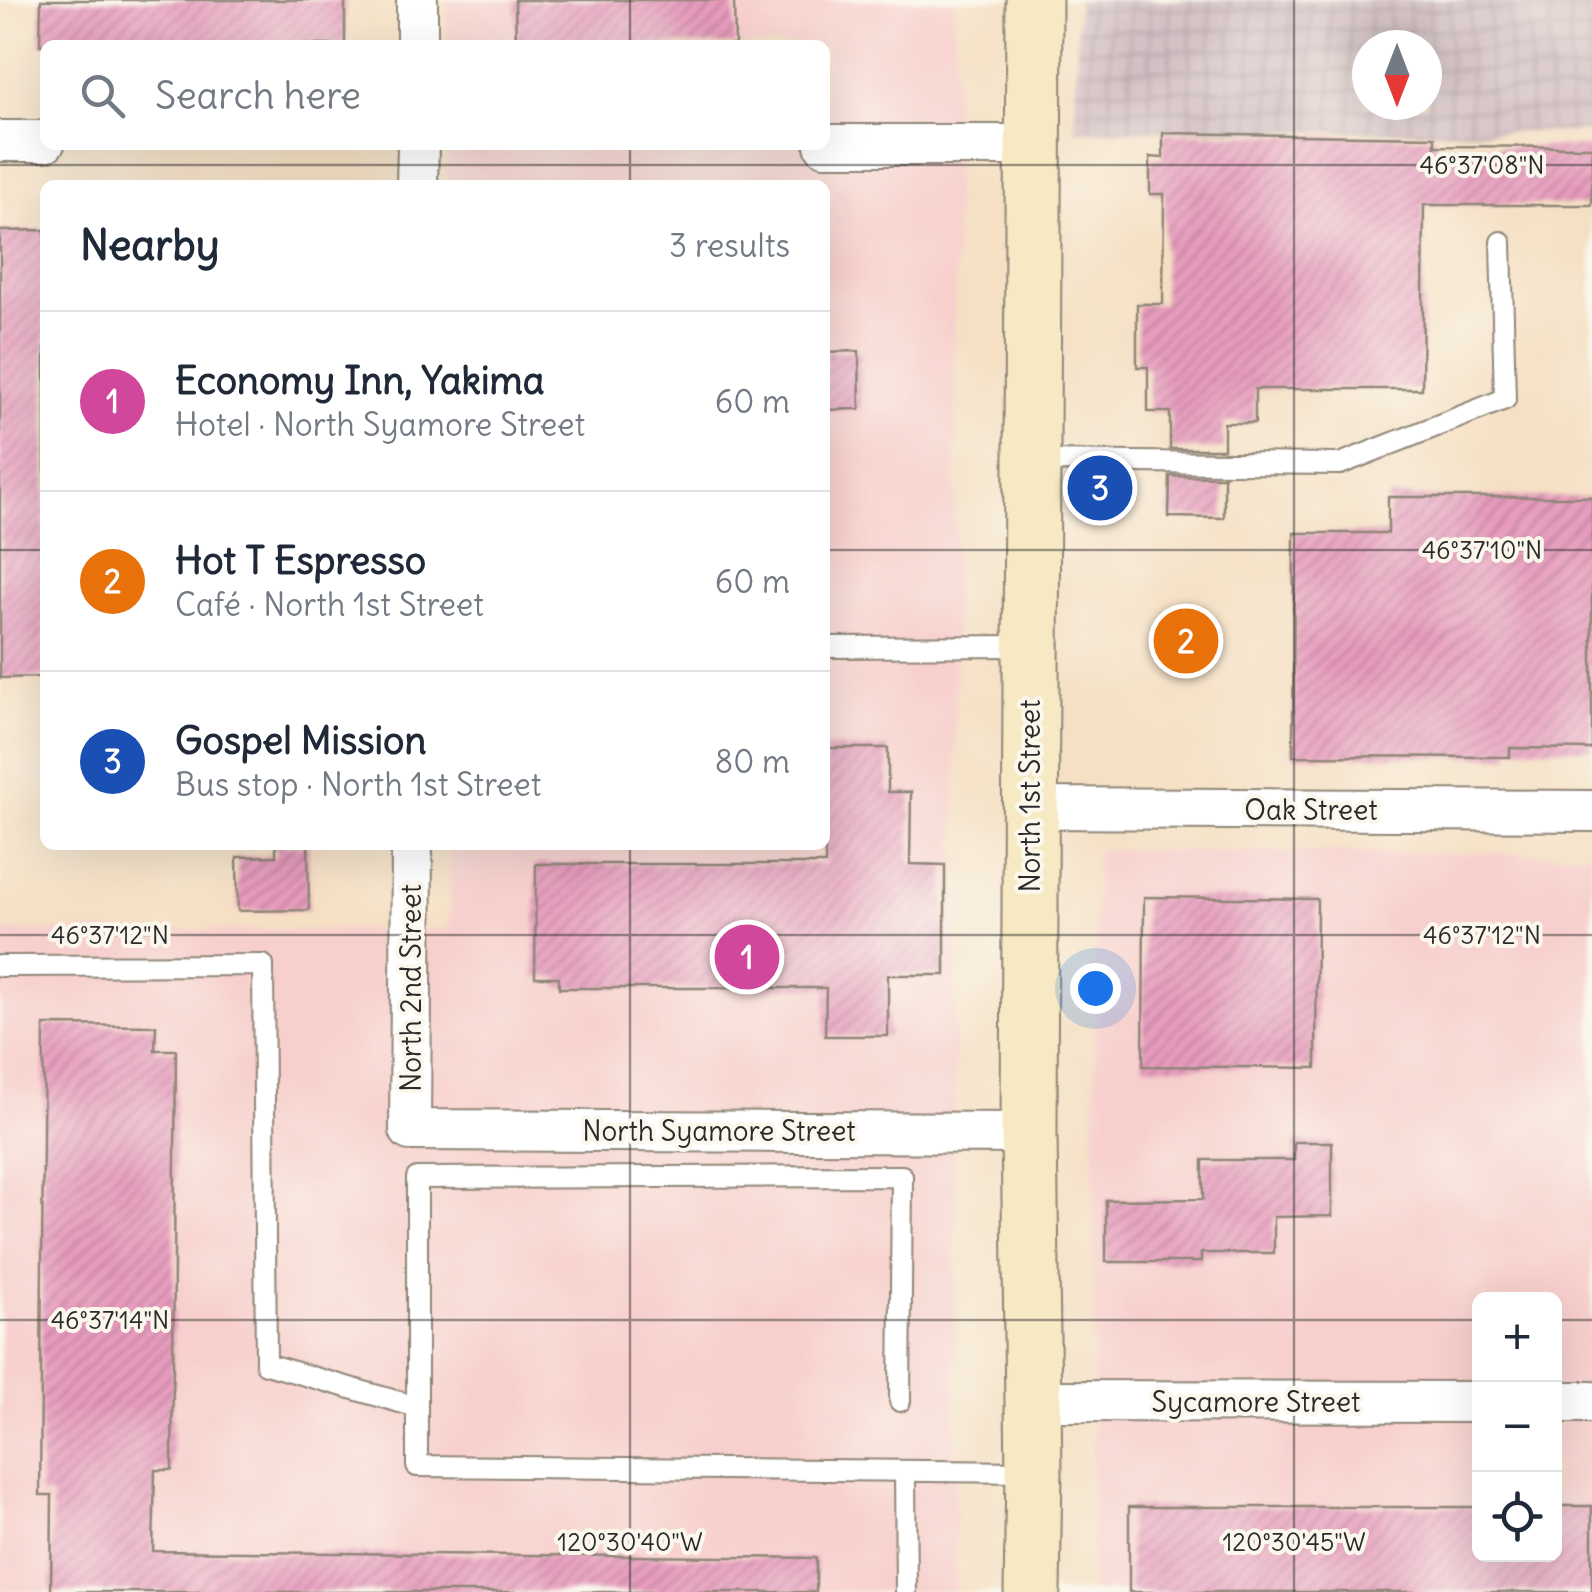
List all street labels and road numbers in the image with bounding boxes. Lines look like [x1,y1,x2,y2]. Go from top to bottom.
street label: North 1st Street [1012,699,1048,893]
street label: Oak Street [1244,792,1378,828]
street label: North 2nd Street [393,884,429,1092]
street label: North Syamore Street [582,1113,856,1149]
street label: Sycamore Street [1152,1384,1360,1420]

